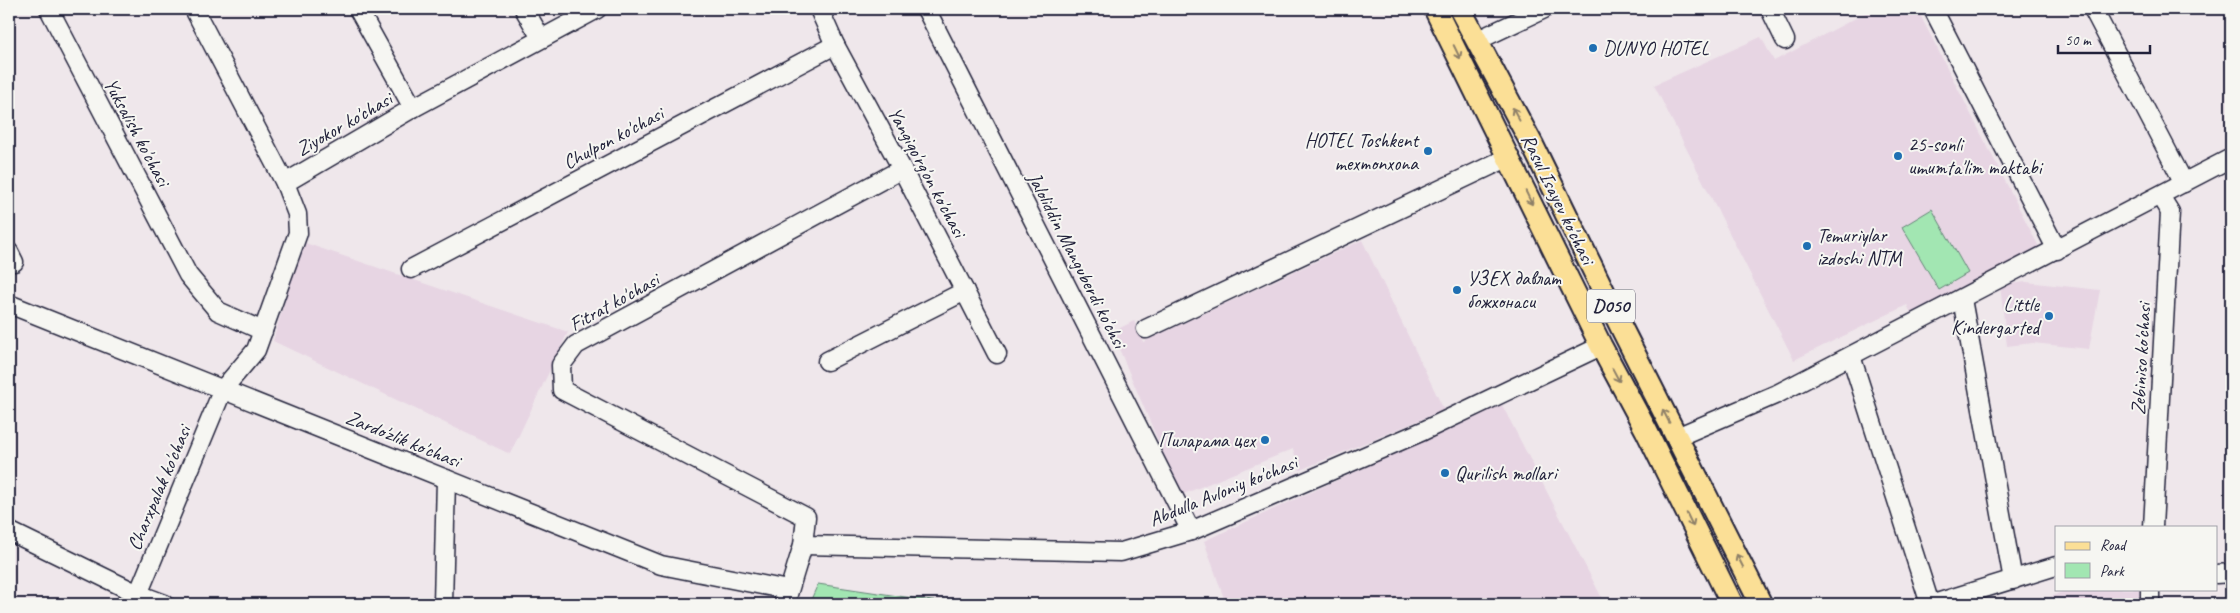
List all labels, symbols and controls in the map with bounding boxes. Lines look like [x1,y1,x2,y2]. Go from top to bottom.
scale bar [2058,22,2150,54]
text: 50 m [2065,31,2092,50]
place label: DUNYO HOTEL [1603,36,1709,61]
marker: DUNYO HOTEL [1587,42,1599,54]
one-way arrow [1452,45,1462,60]
street label: Yuksalish ko'chasi [98,74,177,192]
street label: Ziyokor ko'chasi [291,85,398,162]
street label: Chulpon ko'chasi [559,100,669,175]
street label: Yangiqo'rg'on ko'chasi [882,103,973,243]
one-way arrow [1511,106,1521,121]
place label: HOTEL Toshkent mexmonxona [1305,128,1420,176]
street label: Rasul Isayev ko'chasi [1516,130,1601,270]
place label: 25-sonli umumta'lim maktabi [1908,132,2044,180]
marker: HOTEL Toshkent mexmonxona [1422,145,1434,157]
marker: 25-sonli umumta'lim maktabi [1892,150,1904,162]
street label: Jaloliddin Manguberdi ko'chsi [1021,167,1133,354]
one-way arrow [1525,190,1534,205]
place label: Temuriylar izdoshi NTM [1817,223,1903,271]
marker: Temuriylar izdoshi NTM [1801,240,1813,252]
street label: Fitrat ko'chasi [565,266,665,337]
place label: УЗЕХ давлат божхонаси [1467,266,1562,314]
marker: УЗЕХ давлат божхонаси [1451,284,1463,296]
road number: D050 [1587,290,1635,322]
place label: Little Kindergarted [1951,292,2042,340]
street label: Zebiniso ko'chasi [2126,300,2157,416]
marker: Little Kindergarted [2043,310,2055,322]
one-way arrow [1612,367,1622,382]
street label: Zardo'zlik ko'chasi [342,405,466,474]
one-way arrow [1661,408,1671,423]
street label: Charxpalak ko'chasi [121,420,197,554]
place label: Пиларама цех [1158,428,1257,453]
marker: Пиларама цех [1259,434,1271,446]
street label: Abdulla Avloniy ko'chasi [1145,449,1303,532]
place label: Qurilish mollari [1455,461,1559,486]
marker: Qurilish mollari [1439,467,1451,479]
one-way arrow [1686,512,1695,527]
legend [2055,526,2218,590]
text: Road [2100,536,2127,555]
one-way arrow [1734,554,1744,569]
text: Park [2100,562,2125,581]

